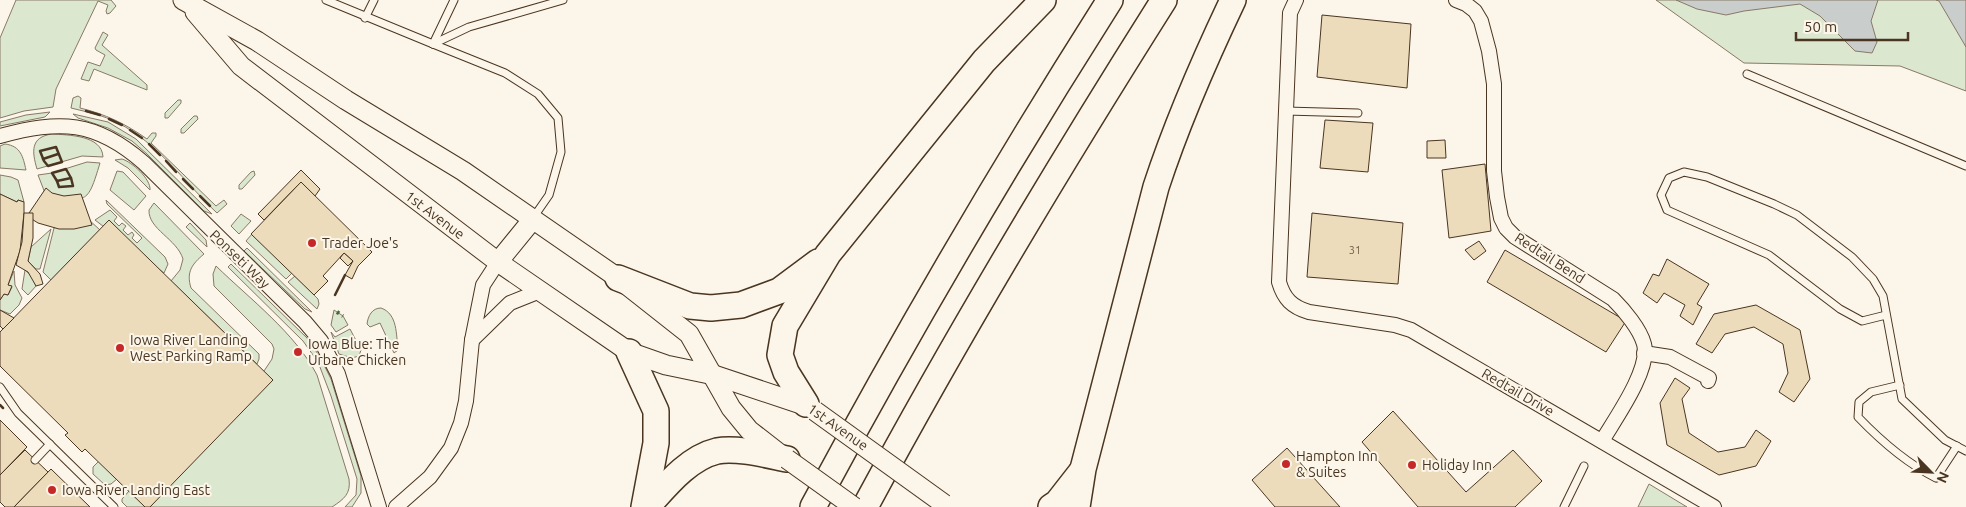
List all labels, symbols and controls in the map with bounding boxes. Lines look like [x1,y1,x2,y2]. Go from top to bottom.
scale bar [1796,10,1908,42]
text: 50 m [1804,18,1837,35]
street label: 1st Avenue [402,188,468,242]
street label: Ponseti Way [207,227,273,292]
street label: Redtail Bend [1512,229,1588,287]
place label: Trader Joe's [322,235,398,251]
marker: Trader Joe's [306,237,318,249]
house number: 31 [1349,244,1361,256]
place label: Iowa River Landing West Parking Ramp [130,332,252,364]
place label: Iowa Blue: The Urbane Chicken [308,336,406,368]
marker: Iowa River Landing West Parking Ramp [114,342,126,354]
marker: Iowa Blue: The Urbane Chicken [292,346,304,358]
street label: Redtail Drive [1479,365,1557,419]
street label: 1st Avenue [805,400,871,454]
north arrow [1906,447,1956,497]
place label: Hampton Inn & Suites [1296,448,1378,480]
place label: Holiday Inn [1422,457,1492,473]
marker: Hampton Inn & Suites [1280,458,1292,470]
marker: Holiday Inn [1406,459,1418,471]
text: N [1933,469,1952,485]
place label: Iowa River Landing East [62,482,210,498]
marker: Iowa River Landing East [46,484,58,496]

